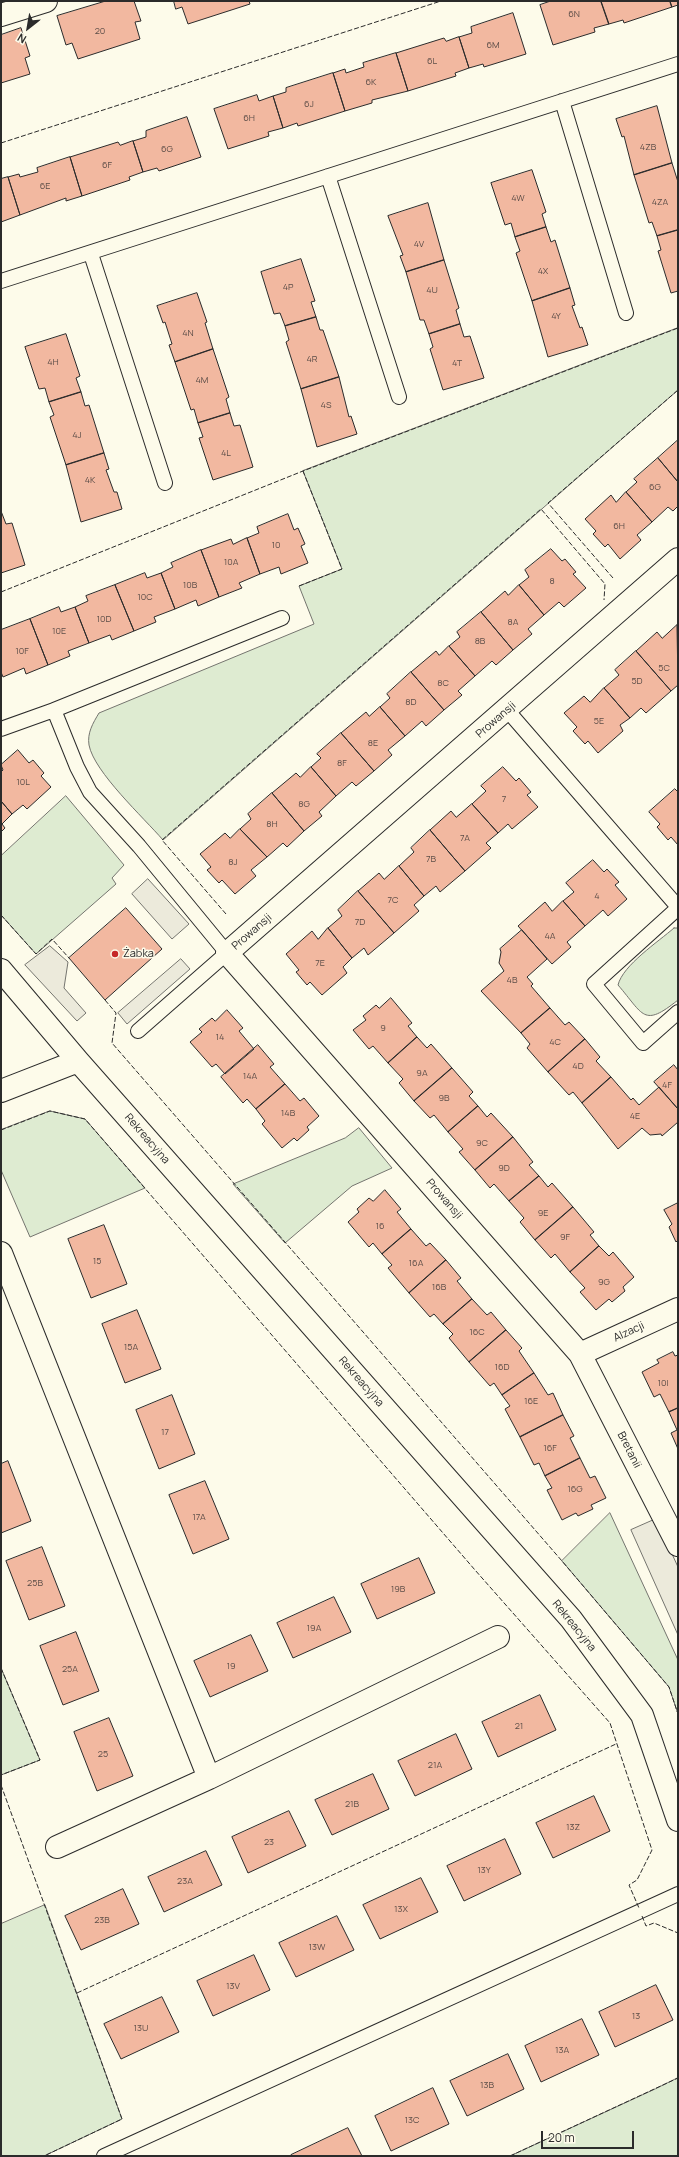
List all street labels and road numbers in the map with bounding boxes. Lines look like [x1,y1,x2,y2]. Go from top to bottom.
street label: Prowansji [473,699,519,741]
street label: Prowansji [229,911,275,953]
street label: Rekreacyjna [122,1111,172,1167]
street label: Prowansji [423,1176,465,1222]
street label: Alzacji [611,1319,647,1345]
street label: Rekreacyjna [336,1354,386,1410]
street label: Bretanii [614,1430,644,1470]
street label: Rekreacyjna [549,1598,599,1654]

